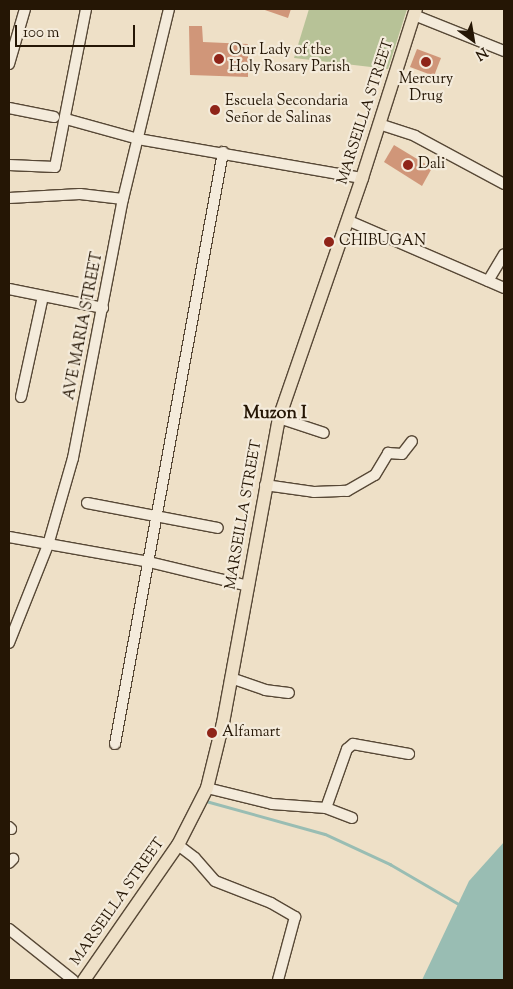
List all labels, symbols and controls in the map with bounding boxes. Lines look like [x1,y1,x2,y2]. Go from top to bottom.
scale bar [18,15,138,47]
north arrow [448,15,498,65]
text: 100 m [23,23,59,44]
street label: MARSEILLA STREET [334,37,398,187]
place label: Our Lady of the Holy Rosary Parish [229,41,351,76]
text: N [471,41,491,64]
marker: Our Lady of the Holy Rosary Parish [213,53,225,65]
marker: Mercury Drug [420,56,432,68]
place label: Mercury Drug [399,70,453,105]
place label: Escuela Secondaria Señor de Salinas [225,92,348,127]
marker: Escuela Secondaria Señor de Salinas [209,104,221,116]
place label: Dali [418,156,445,174]
marker: Dali [402,159,414,171]
place label: CHIBUGAN [339,233,426,251]
marker: CHIBUGAN [323,236,335,248]
street label: AVE MARIA STREET [61,250,107,402]
district label: Muzon I [243,403,307,425]
street label: MARSEILLA STREET [222,439,266,591]
place label: Alfamart [222,724,280,742]
marker: Alfamart [206,727,218,739]
street label: MARSEILLA STREET [67,835,169,969]

